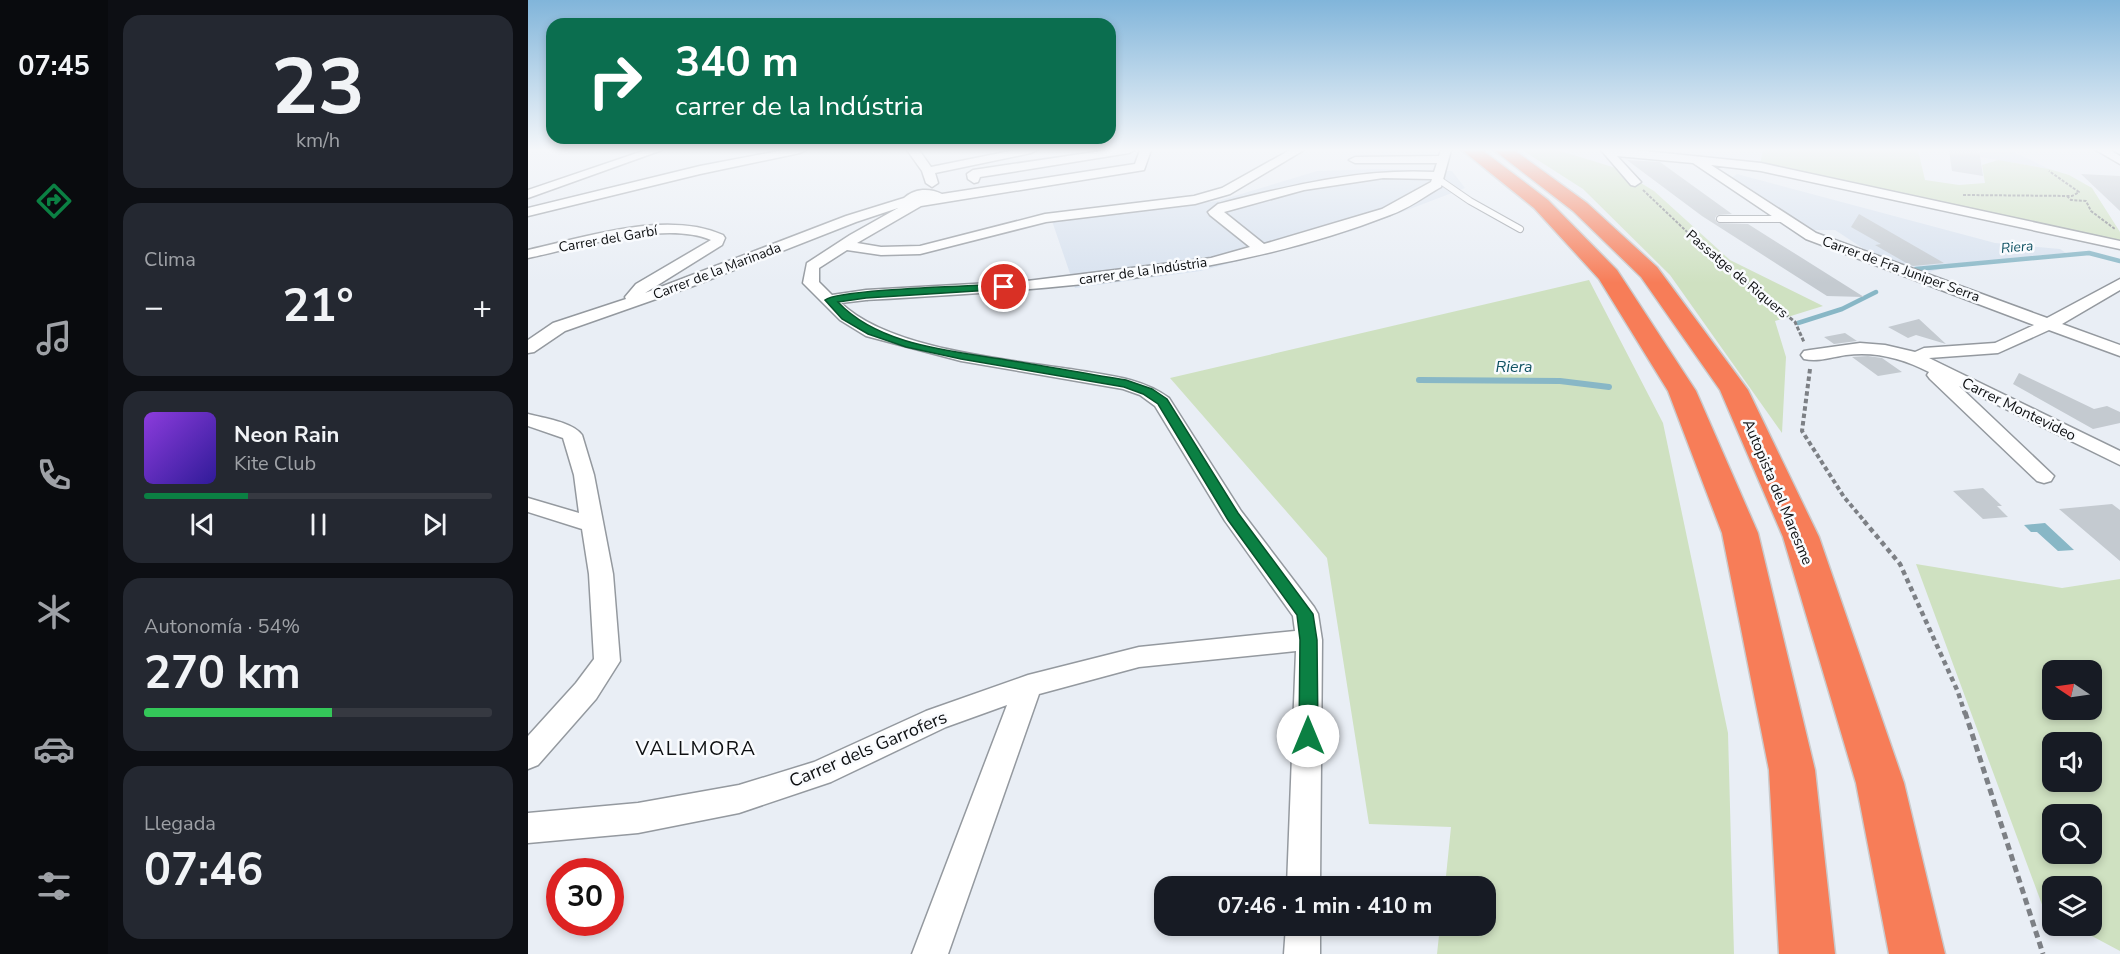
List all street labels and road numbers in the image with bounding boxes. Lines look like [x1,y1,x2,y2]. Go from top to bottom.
street label: Carrer del Garbí [557,221,660,257]
street label: Passatge de Riquers [1682,226,1792,323]
street label: Carrer de Fra Juniper Serra [1819,232,1983,306]
street label: Carrer de la Marinada [650,238,784,304]
street label: carrer de la Indústria [1078,253,1208,289]
street label: Carrer Montevideo [1959,373,2079,445]
street label: Autopista del Maresme [1738,416,1818,568]
street label: Carrer dels Garrofers [786,705,950,793]

